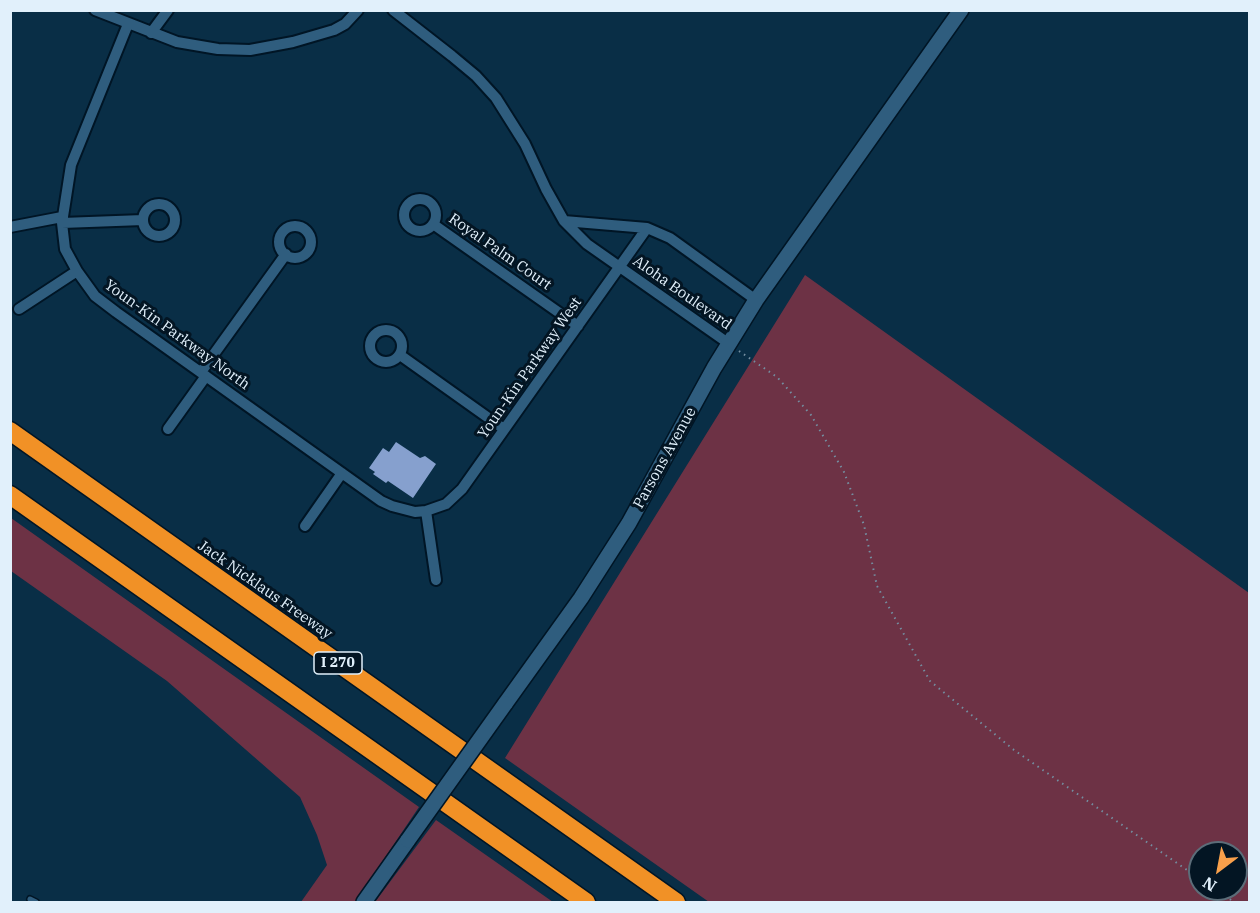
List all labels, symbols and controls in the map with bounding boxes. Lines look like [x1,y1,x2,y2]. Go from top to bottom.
street label: Royal Palm Court [445,210,555,294]
street label: Aloha Boulevard [629,252,735,334]
street label: Youn-Kin Parkway North [101,276,253,394]
street label: Youn-Kin Parkway West [474,294,586,442]
street label: Parsons Avenue [630,404,700,512]
street label: Jack Nicklaus Freeway [194,537,336,643]
road number: I 270 [314,652,362,674]
north arrow [1188,841,1248,901]
text: N [1199,873,1220,896]

